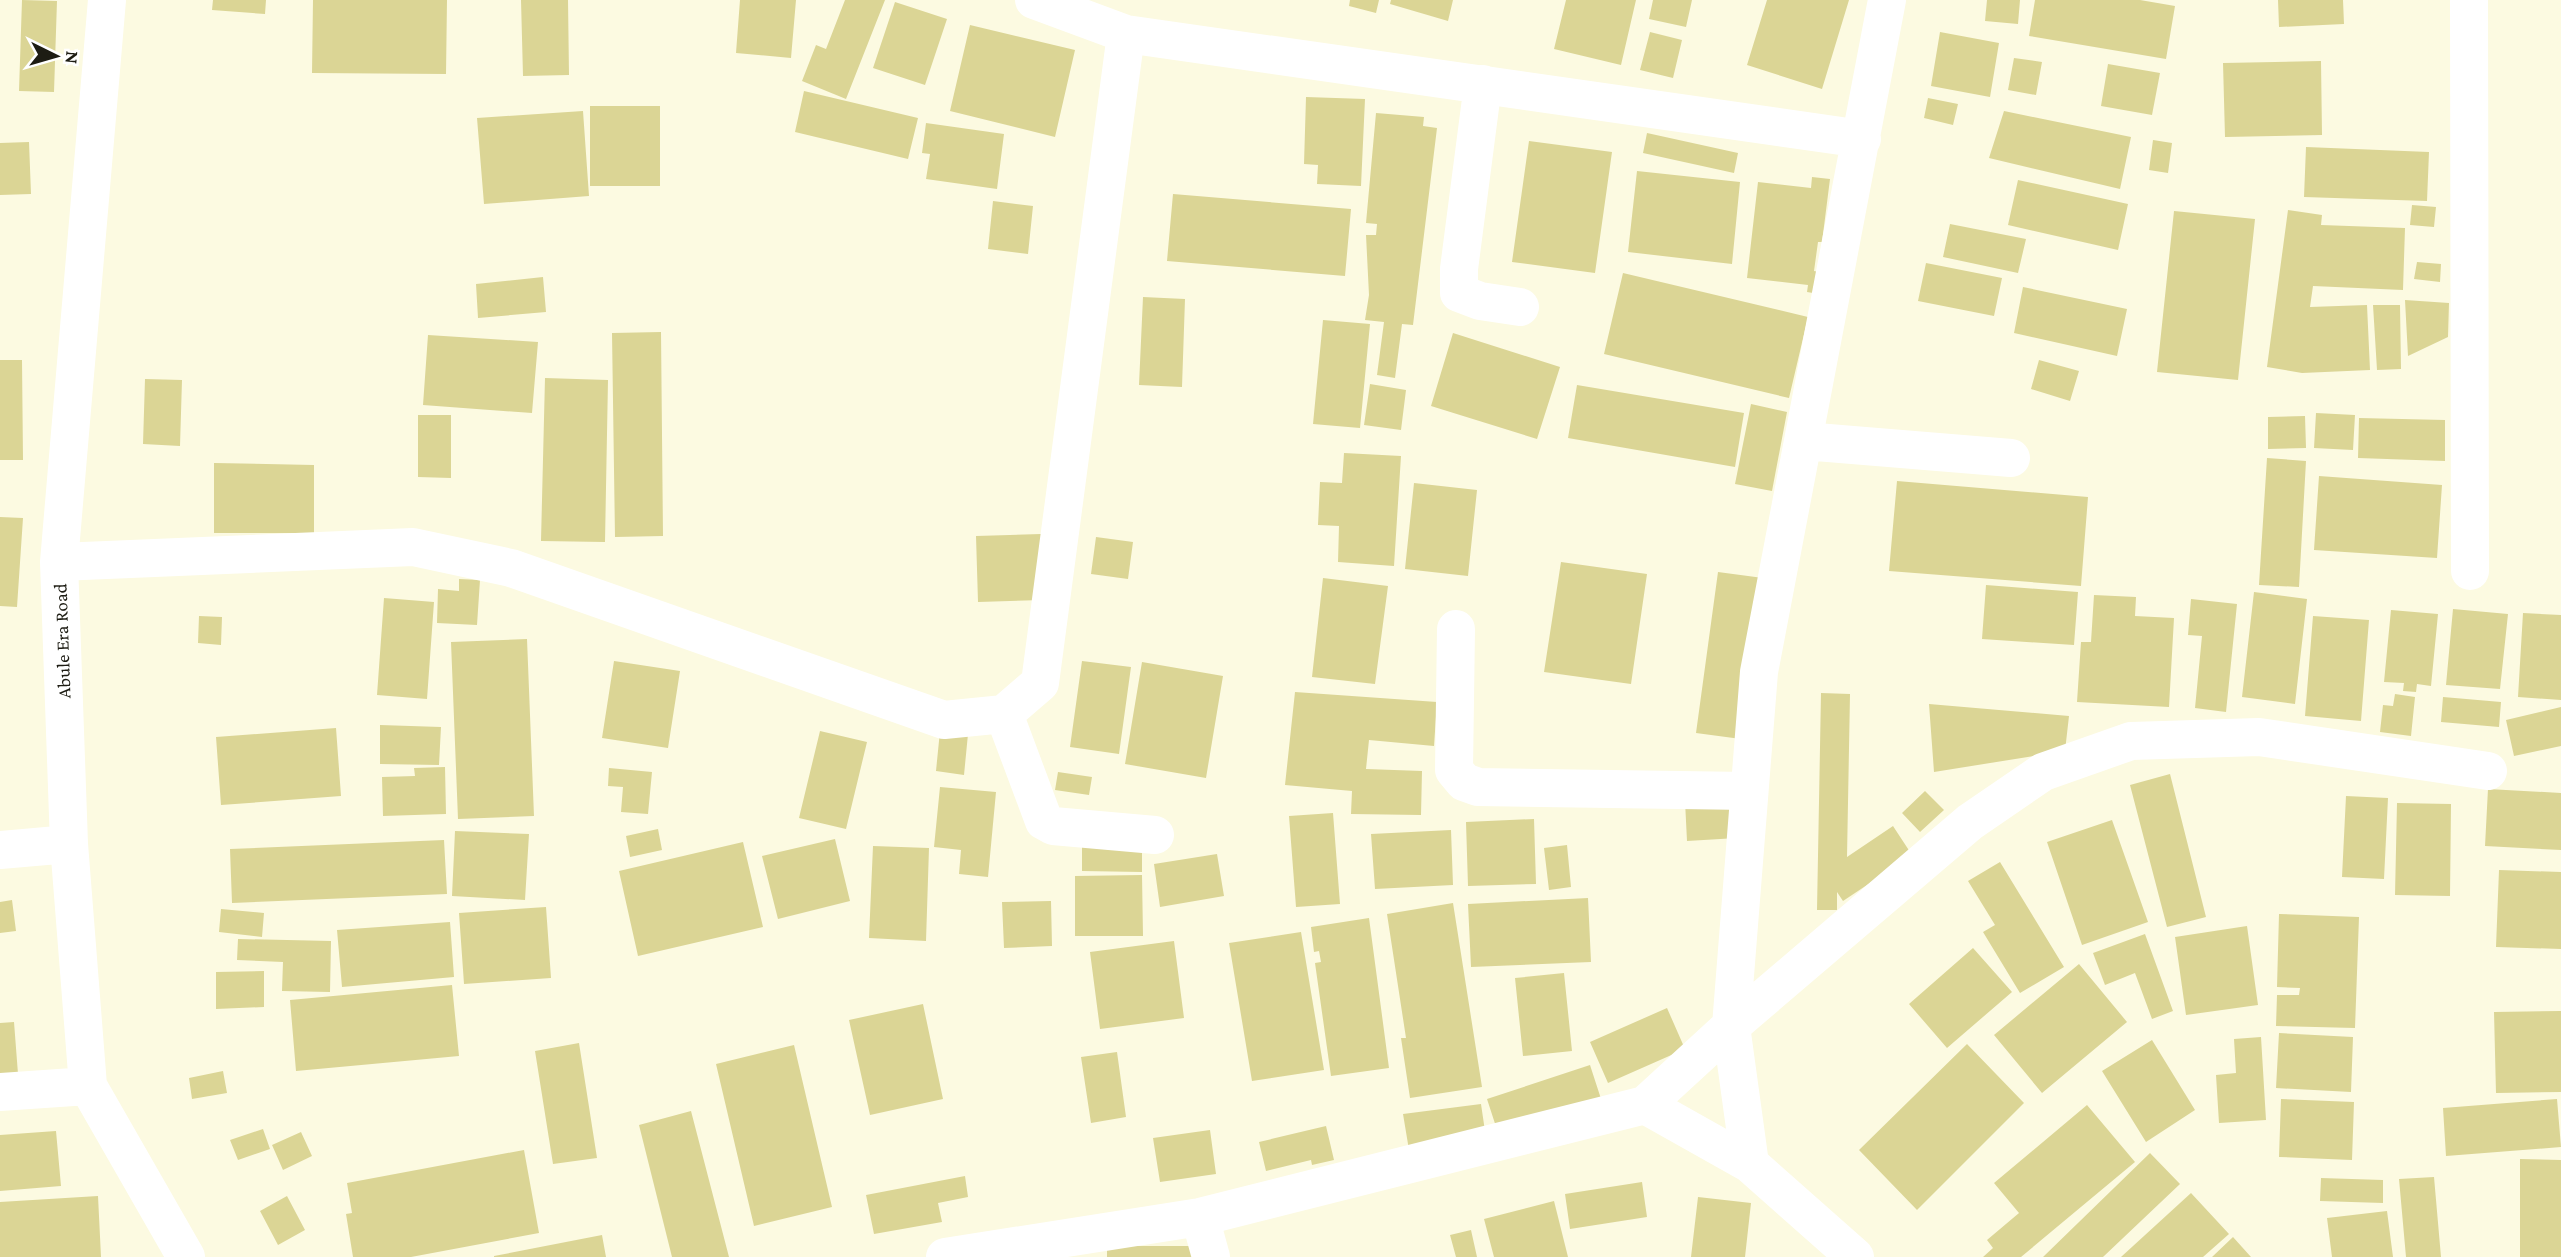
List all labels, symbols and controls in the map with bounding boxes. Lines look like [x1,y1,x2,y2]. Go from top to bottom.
north arrow [21,21,91,91]
text: N [61,50,83,65]
street label: Abule Era Road [49,583,75,699]

